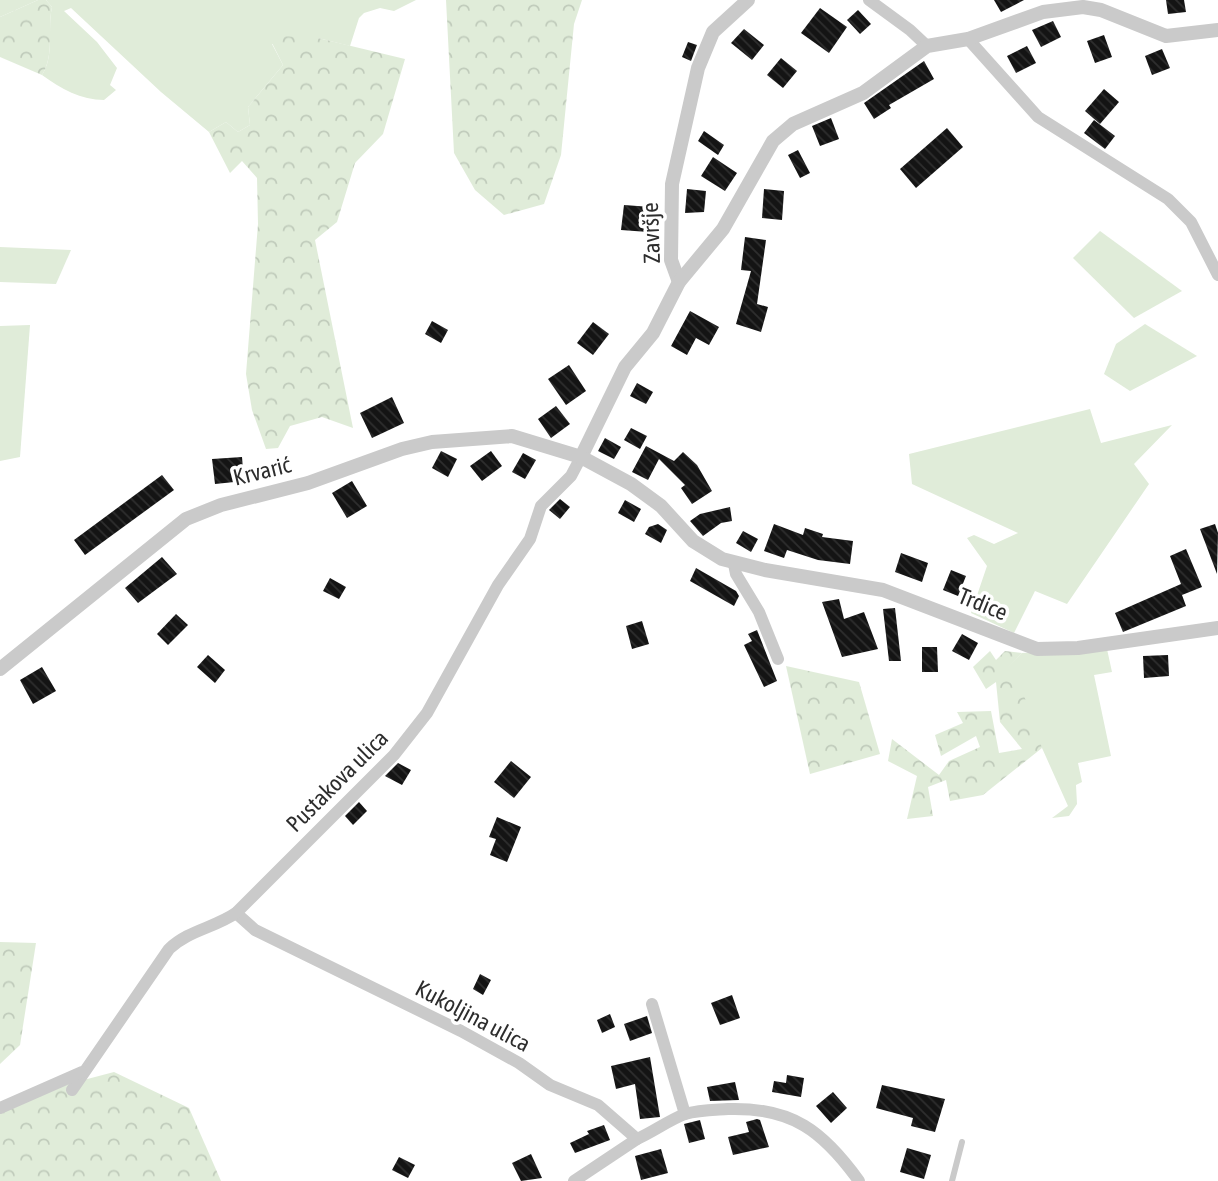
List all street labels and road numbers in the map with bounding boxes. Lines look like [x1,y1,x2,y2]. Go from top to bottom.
street label: Završje [637,202,665,264]
street label: Krvarić [230,451,294,491]
street label: Trdice [955,582,1011,626]
street label: Pustakova ulica [281,725,393,837]
street label: Kukoljina ulica [411,975,535,1057]

